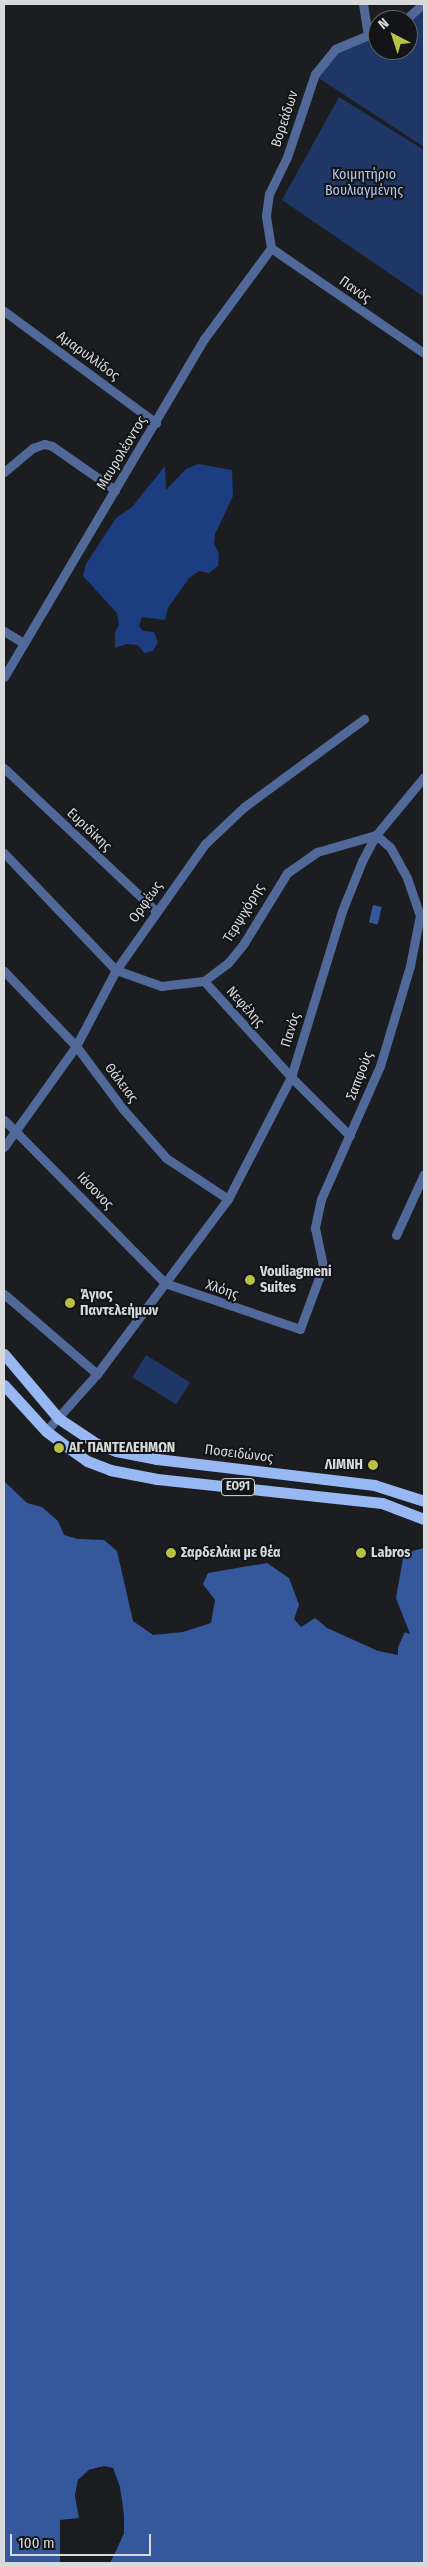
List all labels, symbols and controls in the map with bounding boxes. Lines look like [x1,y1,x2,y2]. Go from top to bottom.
north arrow [368,10,418,60]
text: N [375,15,392,33]
street label: Βορεάδων [268,89,302,149]
park label: Κοιμητήριο Βουλιαγμένης [325,167,403,200]
street label: Πανός [336,273,374,307]
street label: Αμαρυλλίδος [53,328,123,384]
street label: Μαυρολέοντος [93,413,151,493]
street label: Ευριδίκης [63,805,115,855]
street label: Ορφέως [126,878,166,926]
street label: Τερψιχόρης [220,881,268,945]
street label: Νεφέλης [222,983,268,1031]
street label: Πανός [278,1011,304,1049]
street label: Σαπφούς [343,1049,377,1103]
street label: Θάλειας [101,1060,141,1106]
street label: Ιάσονος [73,1169,117,1213]
place label: Vouliagmeni Suites [260,1264,332,1296]
marker: Vouliagmeni Suites [244,1274,256,1286]
street label: Χλόης [203,1277,241,1303]
place label: Άγιος Παντελεήμων [80,1287,158,1320]
marker: Άγιος Παντελεήμων [64,1297,76,1309]
place label: ΑΓ. ΠΑΝΤΕΛΕΗΜΩΝ [69,1440,175,1456]
street label: Ποσειδώνος [204,1441,274,1467]
marker: ΑΓ. ΠΑΝΤΕΛΕΗΜΩΝ [53,1442,65,1454]
place label: ΛΙΜΝΗ [325,1457,363,1473]
marker: ΛΙΜΝΗ [367,1459,379,1471]
road number: ΕΟ91 [220,1478,256,1496]
place label: Σαρδελάκι με θέα [181,1545,281,1561]
place label: Labros [371,1545,410,1561]
marker: Σαρδελάκι με θέα [165,1547,177,1559]
marker: Labros [355,1547,367,1559]
scale bar [12,2524,154,2556]
text: 100 m [18,2534,55,2552]

